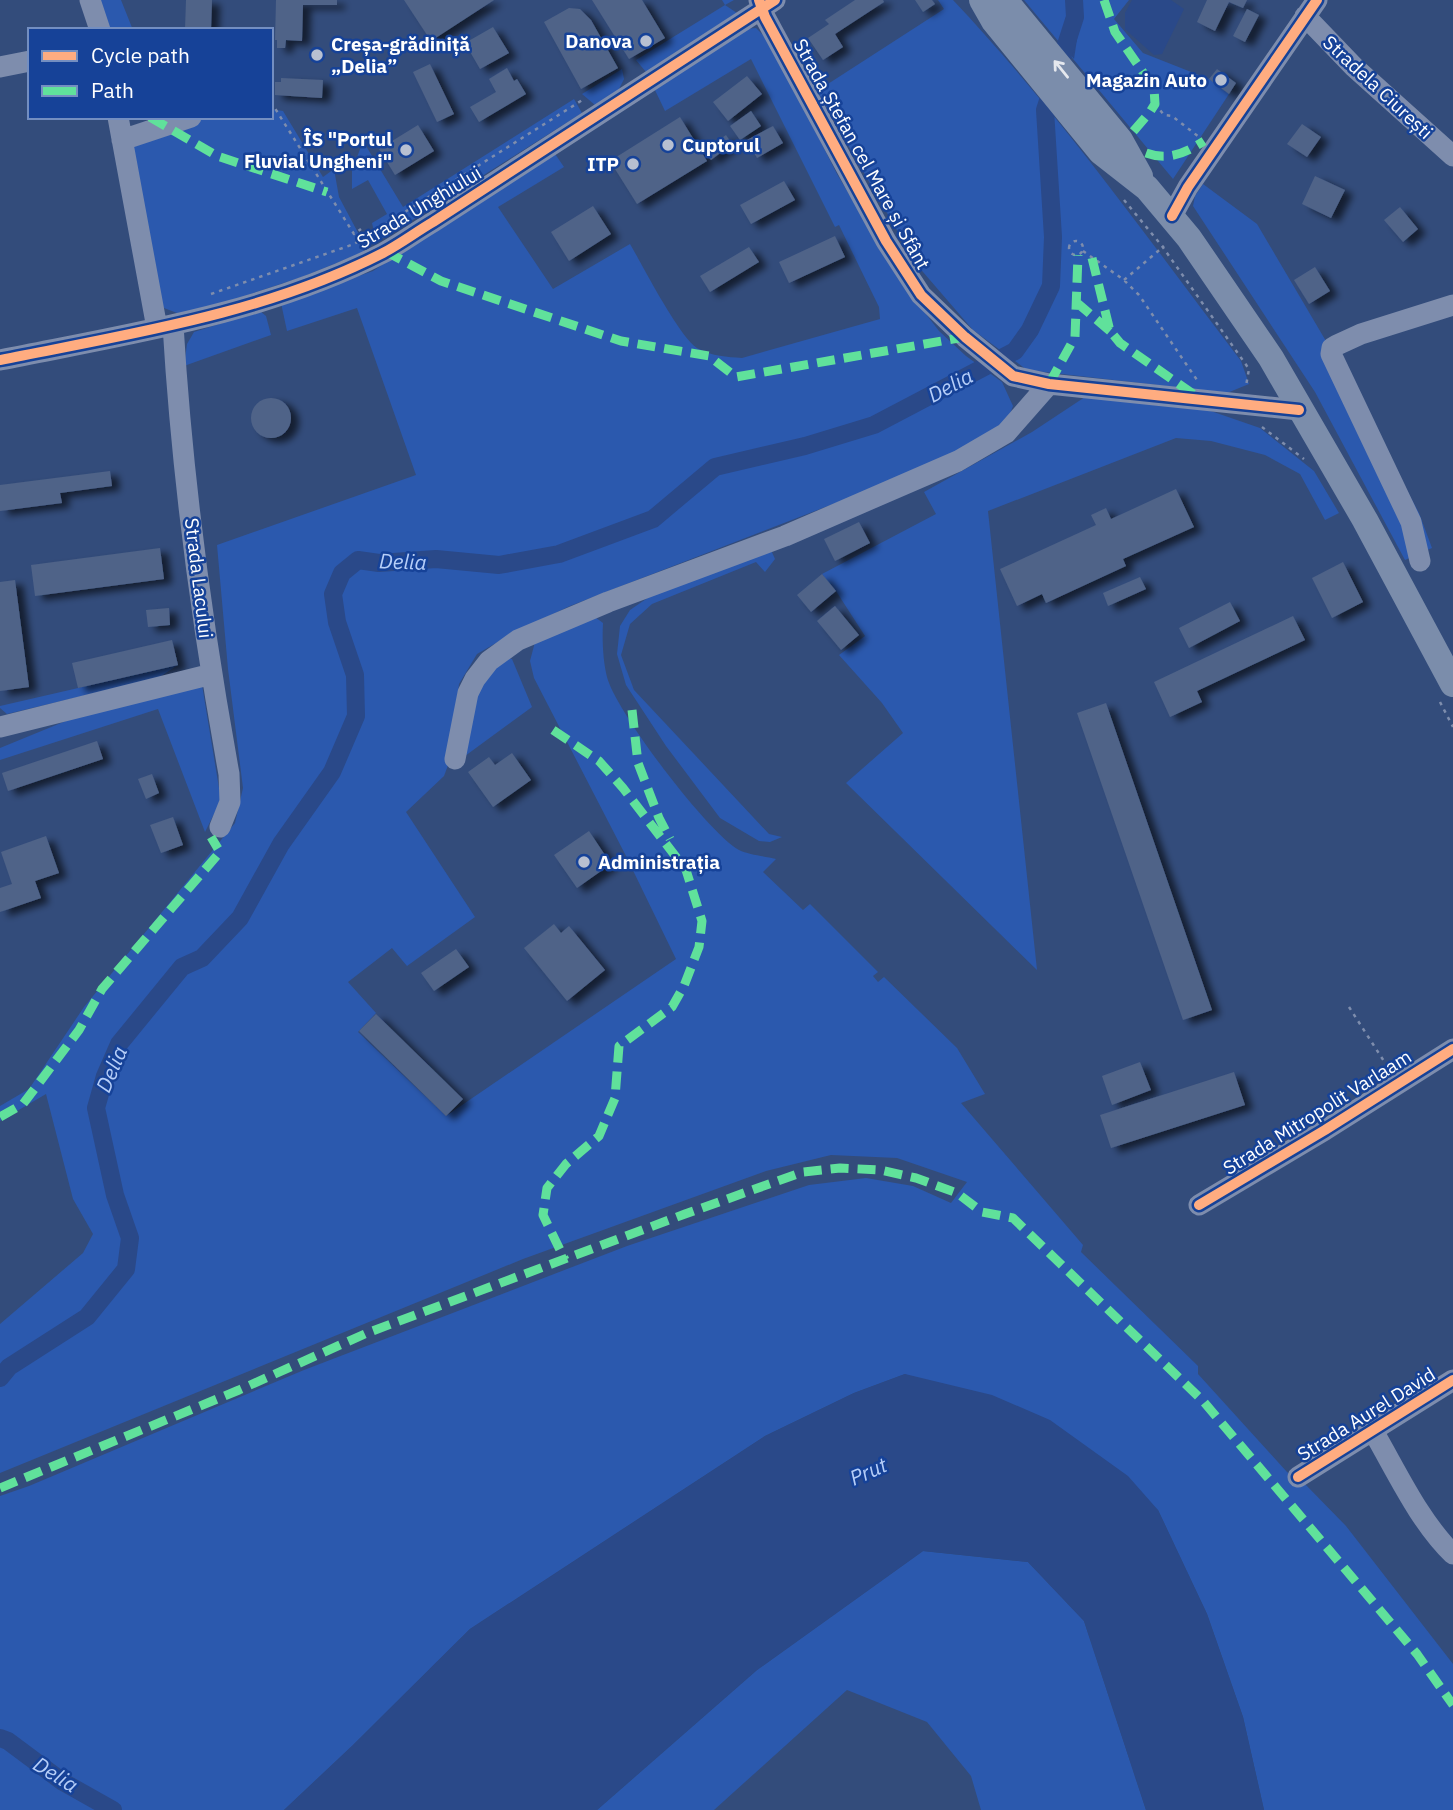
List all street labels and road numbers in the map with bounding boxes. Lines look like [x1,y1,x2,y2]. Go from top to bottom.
street label: Stradela Ciurești [1318,30,1438,144]
street label: Strada Ștefan cel Mare și Sfânt [788,34,936,274]
street label: Strada Unghiului [352,160,486,254]
street label: Strada Lacului [180,516,218,640]
street label: Strada Mitropolit Varlaam [1218,1044,1416,1180]
street label: Strada Aurel David [1293,1362,1439,1466]

